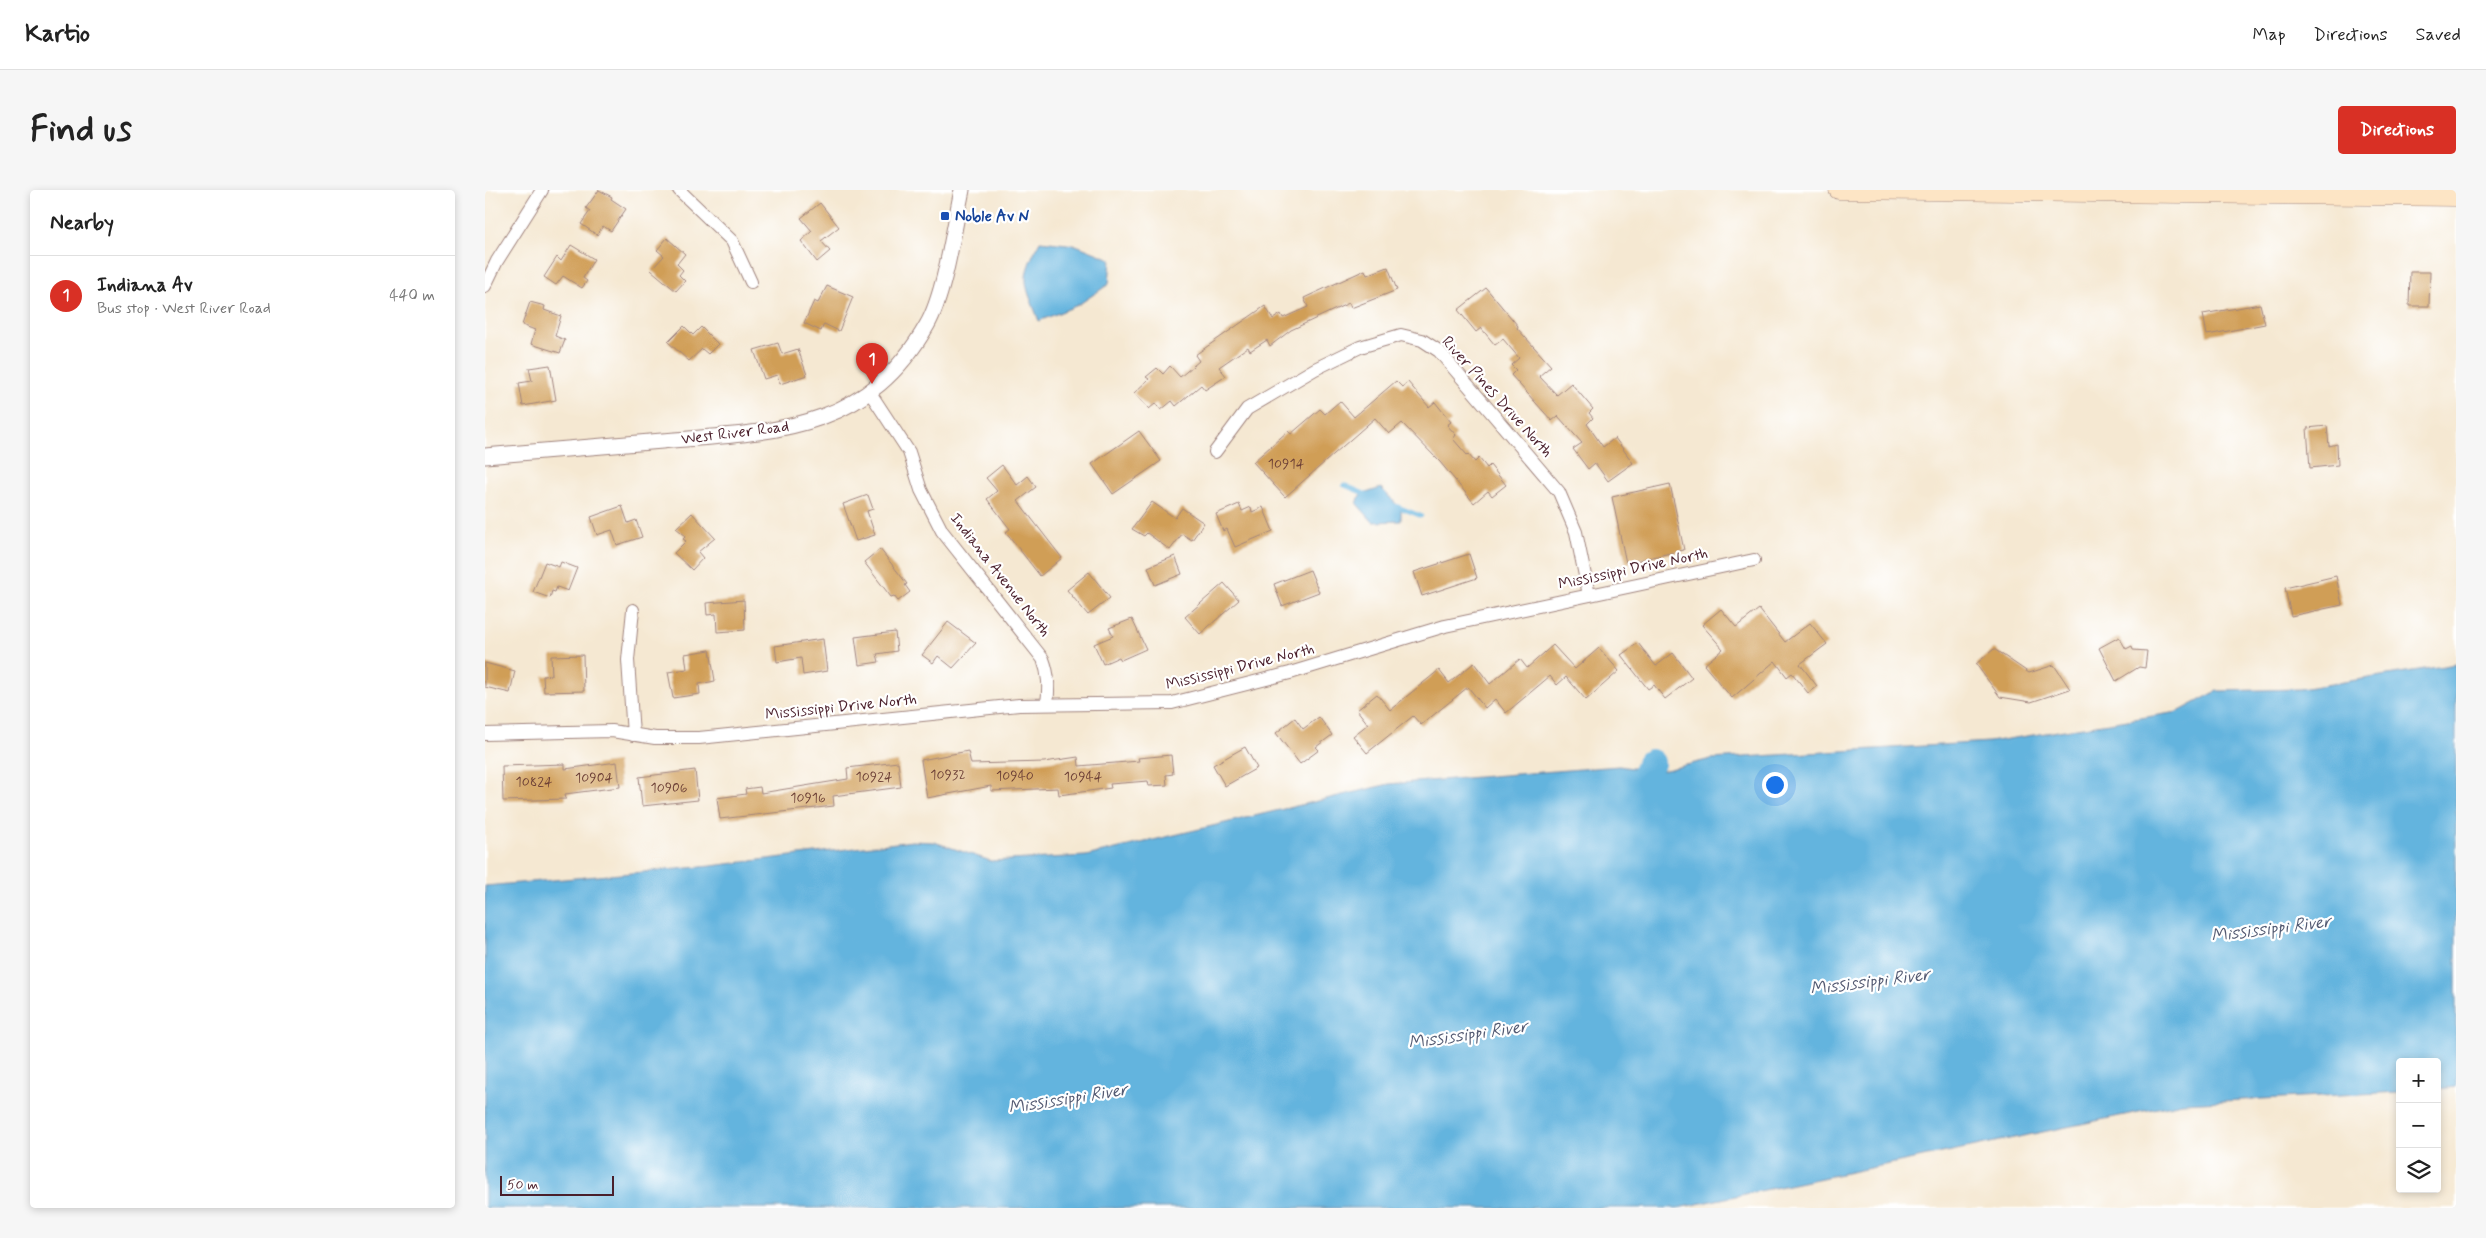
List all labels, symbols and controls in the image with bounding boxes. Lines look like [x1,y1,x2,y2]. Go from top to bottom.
text: Kartio [25,19,90,50]
text: Map [2253,23,2286,47]
text: Directions [2314,23,2388,47]
text: Saved [2416,23,2461,47]
button: Directions [2338,106,2456,154]
text: Find us [30,107,132,153]
place label: Noble Av N [955,206,1029,227]
text: Nearby [50,209,114,237]
marker: Noble Av N [939,210,951,222]
text: Indiana Av [97,273,192,298]
text: 1 [62,285,70,306]
text: 440 m [389,285,435,306]
text: Bus stop · West River Road [97,298,271,319]
street label: River Pines Drive North [1437,332,1557,462]
pin: 1 [856,343,888,384]
street label: West River Road [680,416,790,450]
house number: 10914 [1268,455,1305,473]
street label: Indiana Avenue North [945,509,1055,641]
street label: Mississippi Drive North [1556,543,1710,595]
street label: Mississippi Drive North [1164,638,1316,696]
street label: Mississippi Drive North [764,689,918,725]
house number: 10932 [930,766,966,784]
house number: 10940 [996,767,1034,785]
house number: 10924 [856,768,893,786]
house number: 10944 [1064,768,1103,786]
house number: 10904 [575,769,613,787]
your location [1762,772,1788,798]
house number: 10824 [515,773,553,791]
house number: 10906 [650,779,688,797]
house number: 10916 [790,789,826,807]
water label: Mississippi River [2210,909,2335,948]
water label: Mississippi River [1809,962,1934,1001]
water label: Mississippi River [1407,1014,1532,1055]
map controls [2396,1058,2441,1193]
button: + [2396,1058,2441,1103]
water label: Mississippi River [1007,1077,1132,1120]
button: − [2396,1103,2441,1148]
button: layers [2396,1148,2441,1193]
scale bar [500,1173,614,1196]
text: 50 m [507,1176,538,1194]

